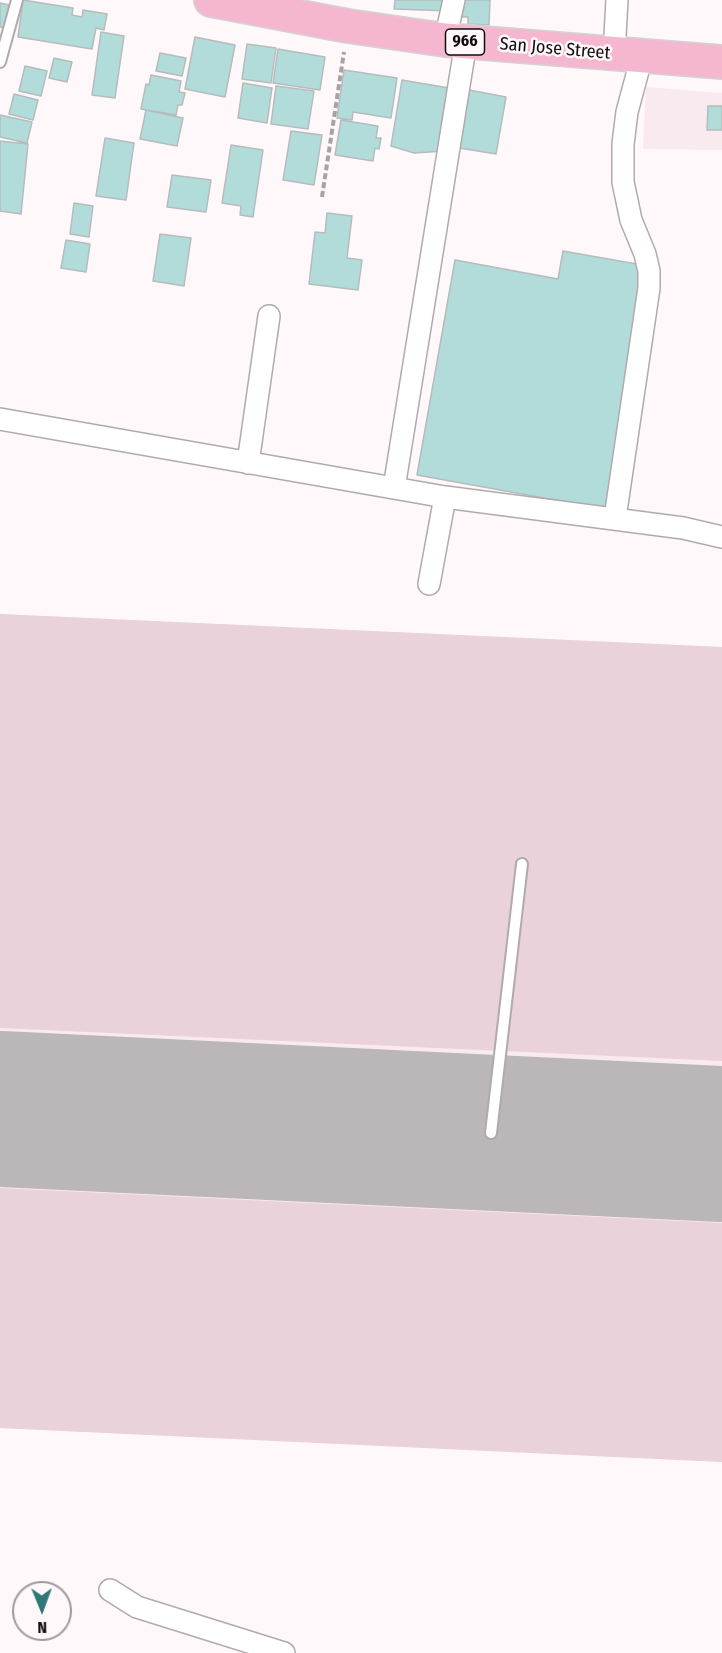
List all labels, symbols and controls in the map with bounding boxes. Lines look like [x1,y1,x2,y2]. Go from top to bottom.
road number: 966 [446,29,484,55]
street label: San Jose Street [499,33,611,65]
north arrow [12,1581,72,1641]
text: N [37,1618,47,1637]

